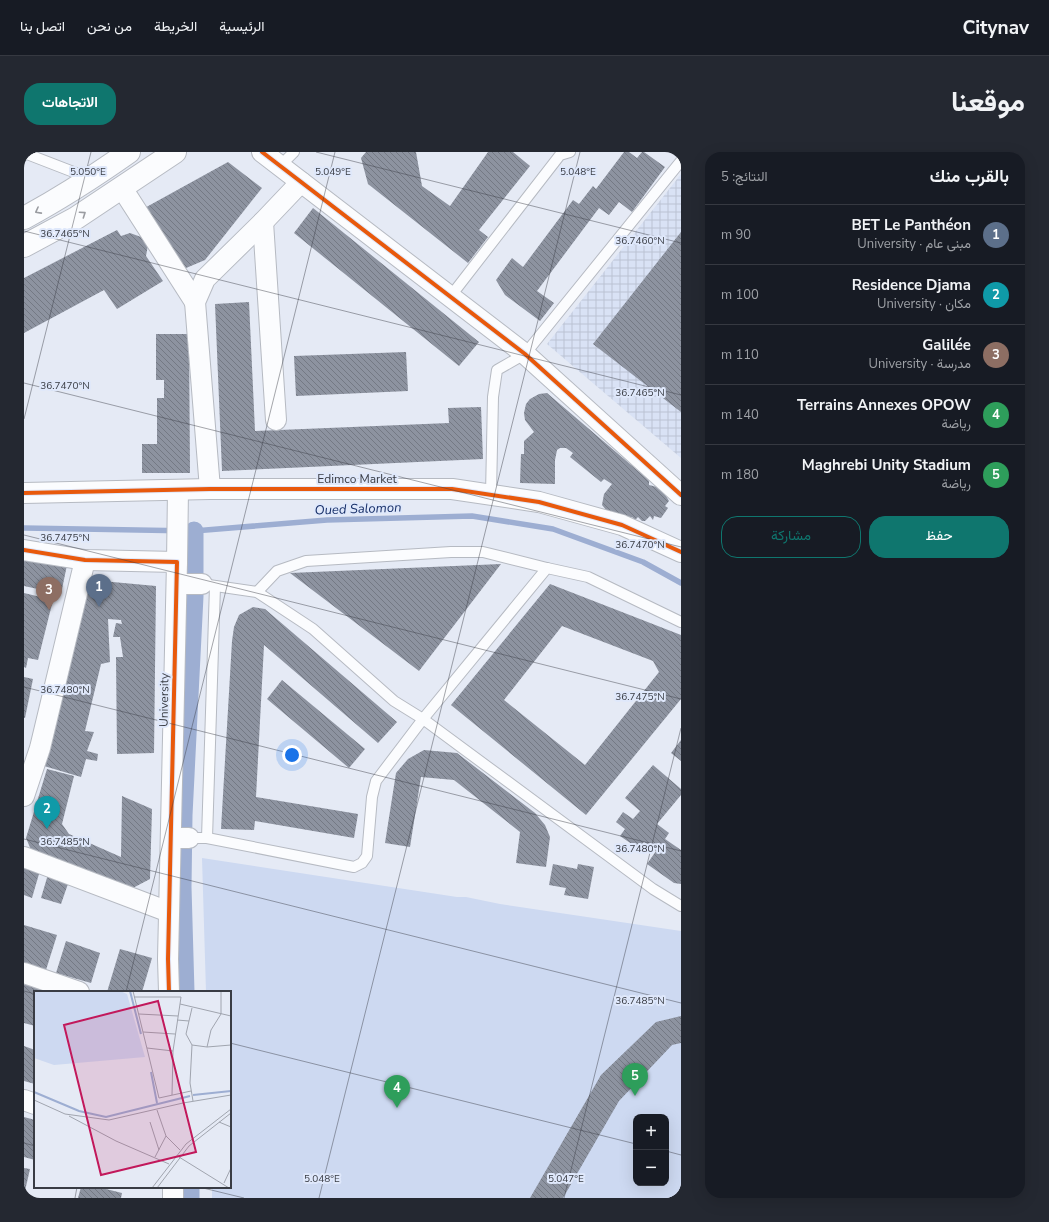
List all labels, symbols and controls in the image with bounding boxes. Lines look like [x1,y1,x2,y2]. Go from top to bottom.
text: Citynav [962,15,1029,41]
text: اتصل بنا [20,17,65,36]
text: من نحن [87,17,132,36]
text: الخريطة [154,17,197,36]
text: الرئيسية [219,17,264,36]
button: الاتجاهات [24,83,116,125]
text: موقعنا [951,83,1025,121]
text: 5.050°E [70,165,106,179]
text: 5.049°E [315,165,351,179]
text: 5.048°E [560,165,596,179]
text: بالقرب منك [930,165,1009,188]
text: النتائج: 5 [721,168,768,186]
one-way arrow [34,206,42,213]
one-way arrow [79,211,86,219]
text: BET Le Panthéon [851,215,971,235]
text: 90 m [721,226,751,244]
text: 1 [992,226,1000,244]
text: 36.7465°N [40,227,90,241]
text: 36.7460°N [615,234,665,248]
text: مبنى عام · University [857,235,971,253]
text: Residence Djama [852,275,971,295]
text: 100 m [721,286,759,304]
text: 2 [992,286,1000,304]
text: مكان · University [877,295,971,313]
text: Galilée [922,335,971,355]
text: 110 m [721,346,759,364]
text: 3 [992,346,1000,364]
text: مدرسة · University [869,355,971,373]
text: 36.7470°N [40,379,90,393]
text: 36.7465°N [615,386,665,400]
text: Terrains Annexes OPOW [797,395,971,415]
text: 140 m [721,406,759,424]
text: 4 [992,406,1000,424]
text: رياضة [941,415,971,433]
text: Maghrebi Unity Stadium [802,455,971,475]
text: 180 m [721,466,759,484]
text: 5 [992,466,1000,484]
street label: Edimco Market [317,471,398,487]
text: رياضة [941,475,971,493]
water label: Oued Salomon [314,498,402,520]
button: مشاركة [721,516,861,558]
button: حفظ [869,516,1009,558]
text: 36.7475°N [40,531,90,545]
text: 36.7470°N [615,538,665,552]
pin: 1 [86,574,112,607]
pin: 3 [36,577,62,610]
street label: University [156,672,172,727]
text: 36.7480°N [40,683,90,697]
text: 36.7475°N [615,690,665,704]
your location [282,745,302,765]
pin: 2 [34,796,60,829]
text: 36.7485°N [40,835,90,849]
text: 36.7480°N [615,842,665,856]
inset map [34,991,231,1188]
text: 36.7485°N [615,994,665,1008]
pin: 5 [622,1063,648,1096]
pin: 4 [384,1075,410,1108]
map controls [633,1114,669,1186]
button: + [633,1114,669,1150]
button: − [633,1150,669,1186]
text: 5.048°E [304,1172,340,1186]
text: 5.047°E [548,1172,584,1186]

